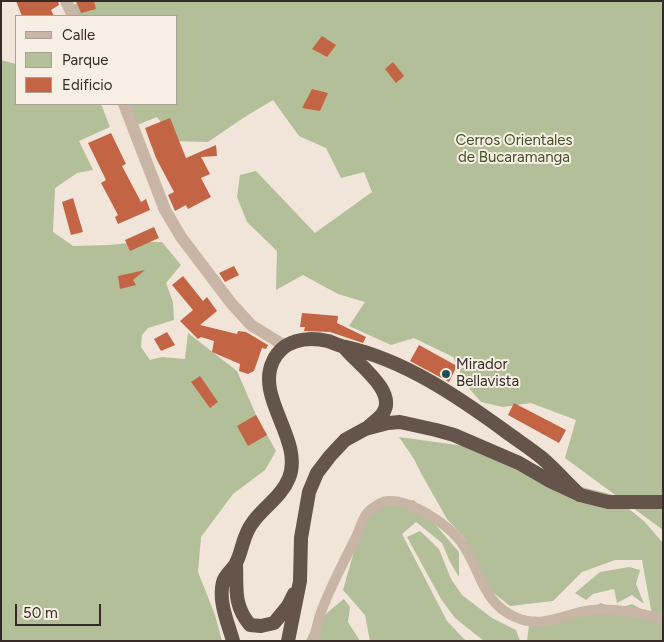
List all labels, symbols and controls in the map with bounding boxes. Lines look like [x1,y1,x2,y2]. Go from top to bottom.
legend [15,15,178,105]
text: Calle [62,26,95,44]
text: Parque [62,51,109,69]
text: Edificio [62,76,112,94]
park label: Cerros Orientales de Bucaramanga [455,132,573,167]
place label: Mirador Bellavista [456,356,519,391]
marker: Mirador Bellavista [440,368,452,380]
scale bar [18,594,104,626]
text: 50 m [23,604,58,622]

